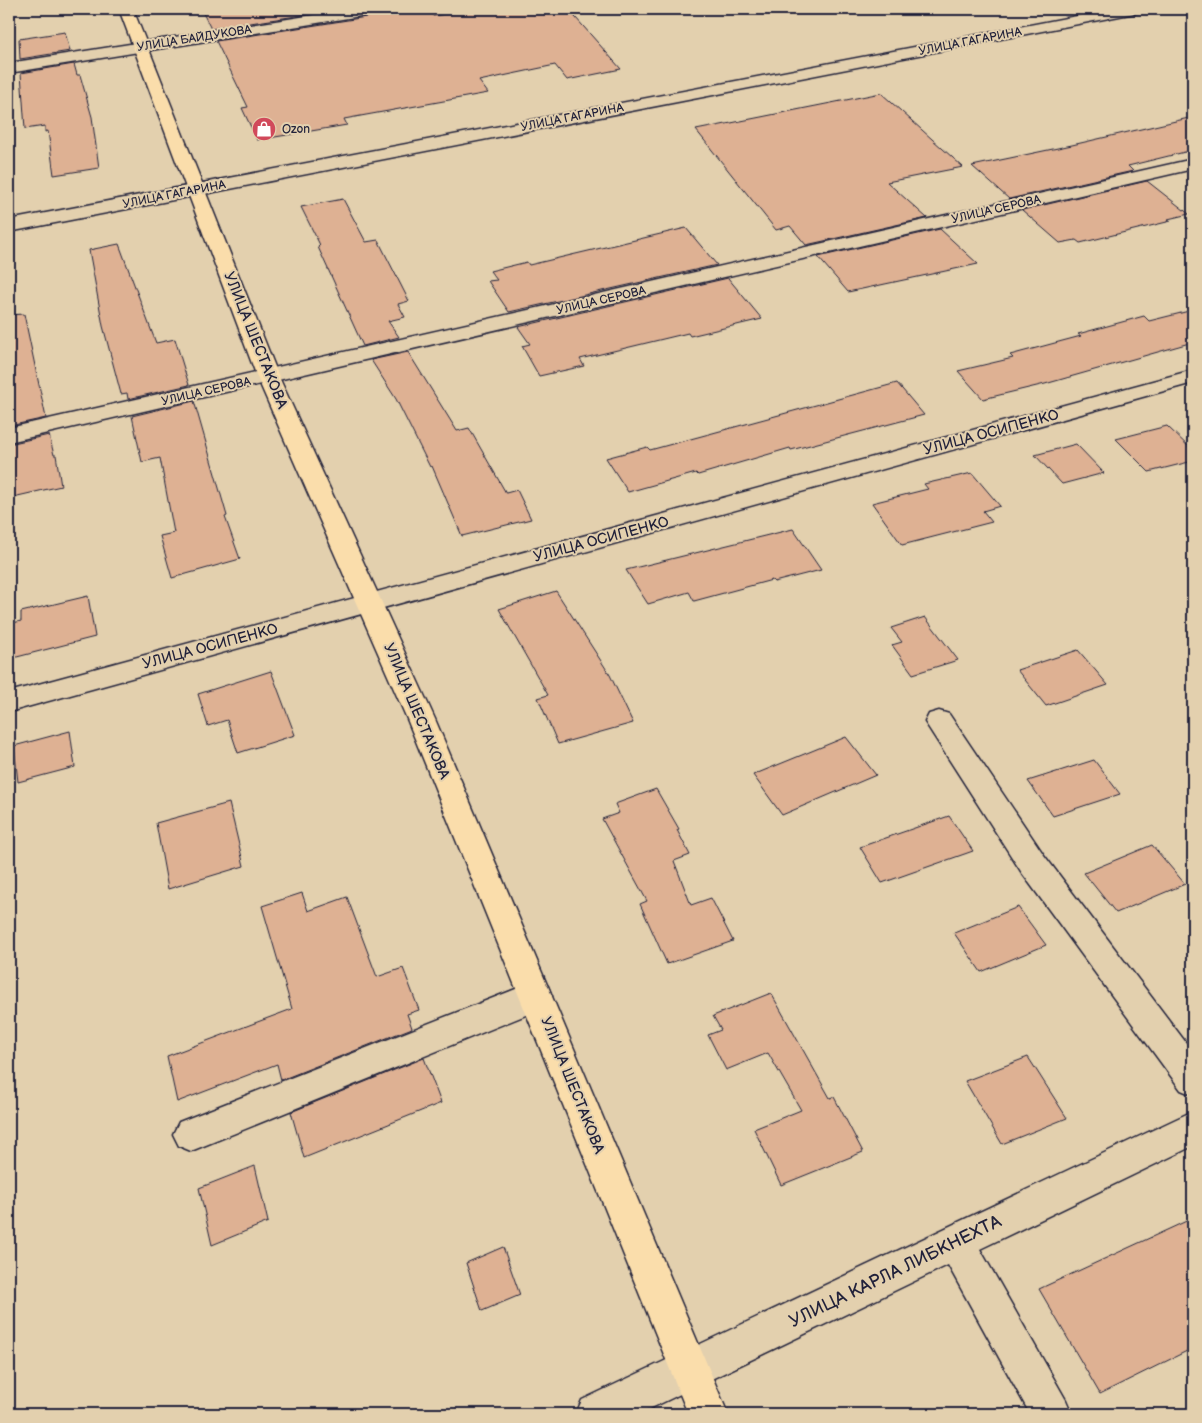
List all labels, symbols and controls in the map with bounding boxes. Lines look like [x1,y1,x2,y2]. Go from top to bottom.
street label: УЛИЦА БАЙДУКОВА [136,22,253,55]
street label: УЛИЦА ГАГАРИНА [917,24,1024,59]
street label: УЛИЦА ГАГАРИНА [519,100,626,135]
shop icon: Ozon [251,116,277,142]
place label: Ozon [282,122,310,137]
street label: УЛИЦА ГАГАРИНА [121,177,228,212]
street label: УЛИЦА СЕРОВА [950,192,1043,227]
street label: УЛИЦА ШЕСТАКОВА [219,269,292,412]
street label: УЛИЦА СЕРОВА [555,283,648,318]
street label: УЛИЦА СЕРОВА [160,374,253,409]
street label: УЛИЦА ОСИПЕНКО [921,405,1061,460]
street label: УЛИЦА ОСИПЕНКО [531,512,671,567]
street label: УЛИЦА ОСИПЕНКО [140,619,280,674]
street label: УЛИЦА ШЕСТАКОВА [379,640,454,783]
street label: УЛИЦА ШЕСТАКОВА [536,1014,609,1157]
street label: УЛИЦА КАРЛА ЛИБКНЕХТА [786,1211,1005,1332]

